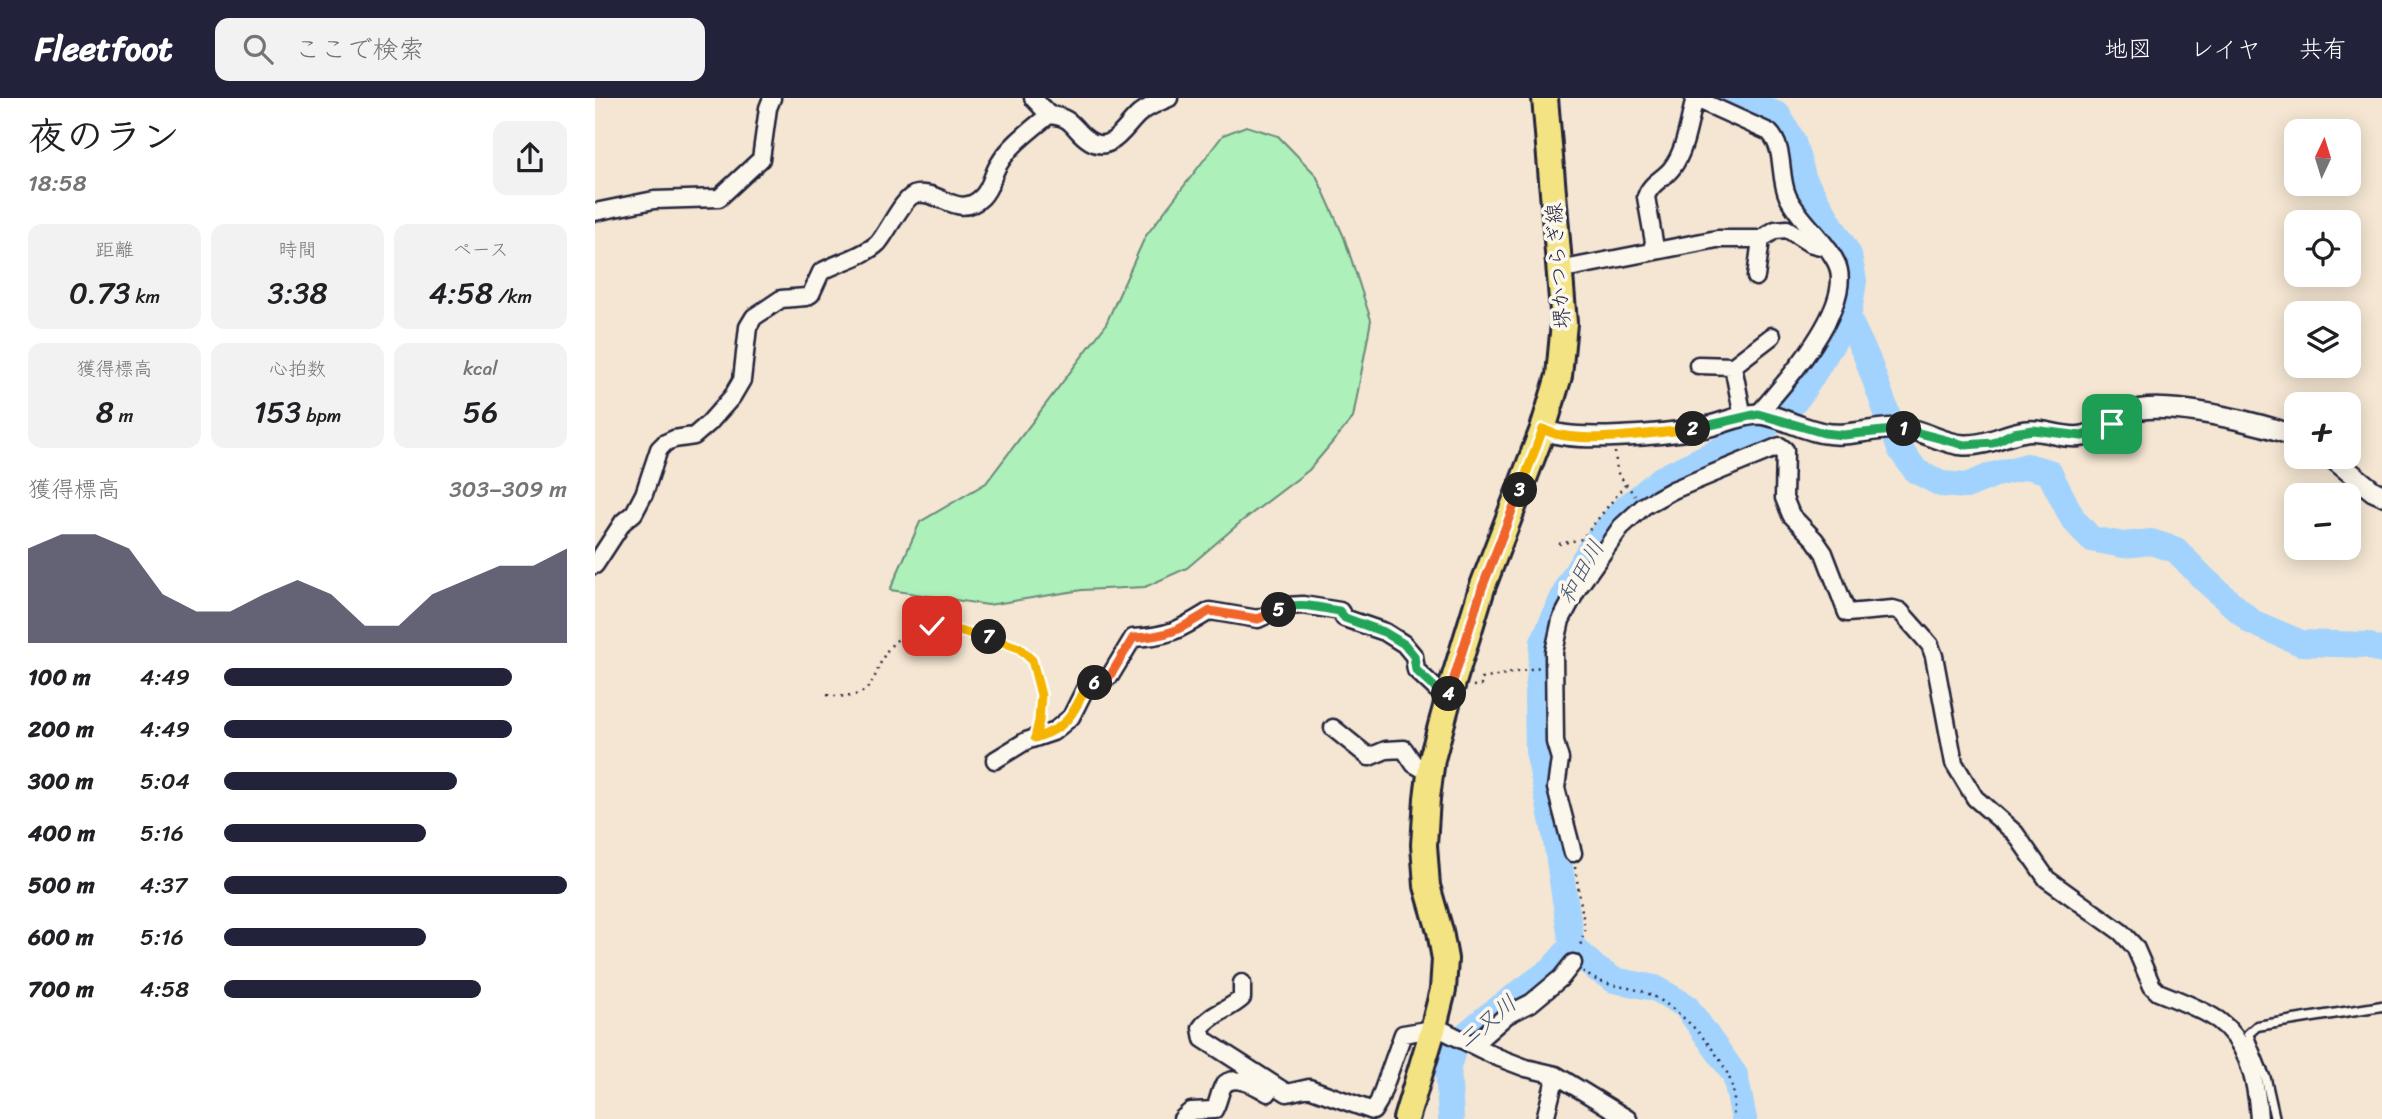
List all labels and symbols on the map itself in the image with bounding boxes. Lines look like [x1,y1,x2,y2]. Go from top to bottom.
north arrow [2284,119,2361,196]
street label: 堺かつらぎ線 [1535,202,1581,330]
pin [2082,394,2142,454]
pin: 2 [1675,412,1711,446]
pin: 1 [1887,412,1921,446]
pin: 3 [1503,472,1537,508]
water label: 和田川 [1546,532,1616,612]
pin: 5 [1261,592,1297,628]
pin [902,596,962,656]
pin: 7 [971,620,1007,654]
pin: 6 [1077,666,1113,700]
pin: 4 [1431,676,1467,712]
water label: 二又川 [1447,984,1527,1060]

